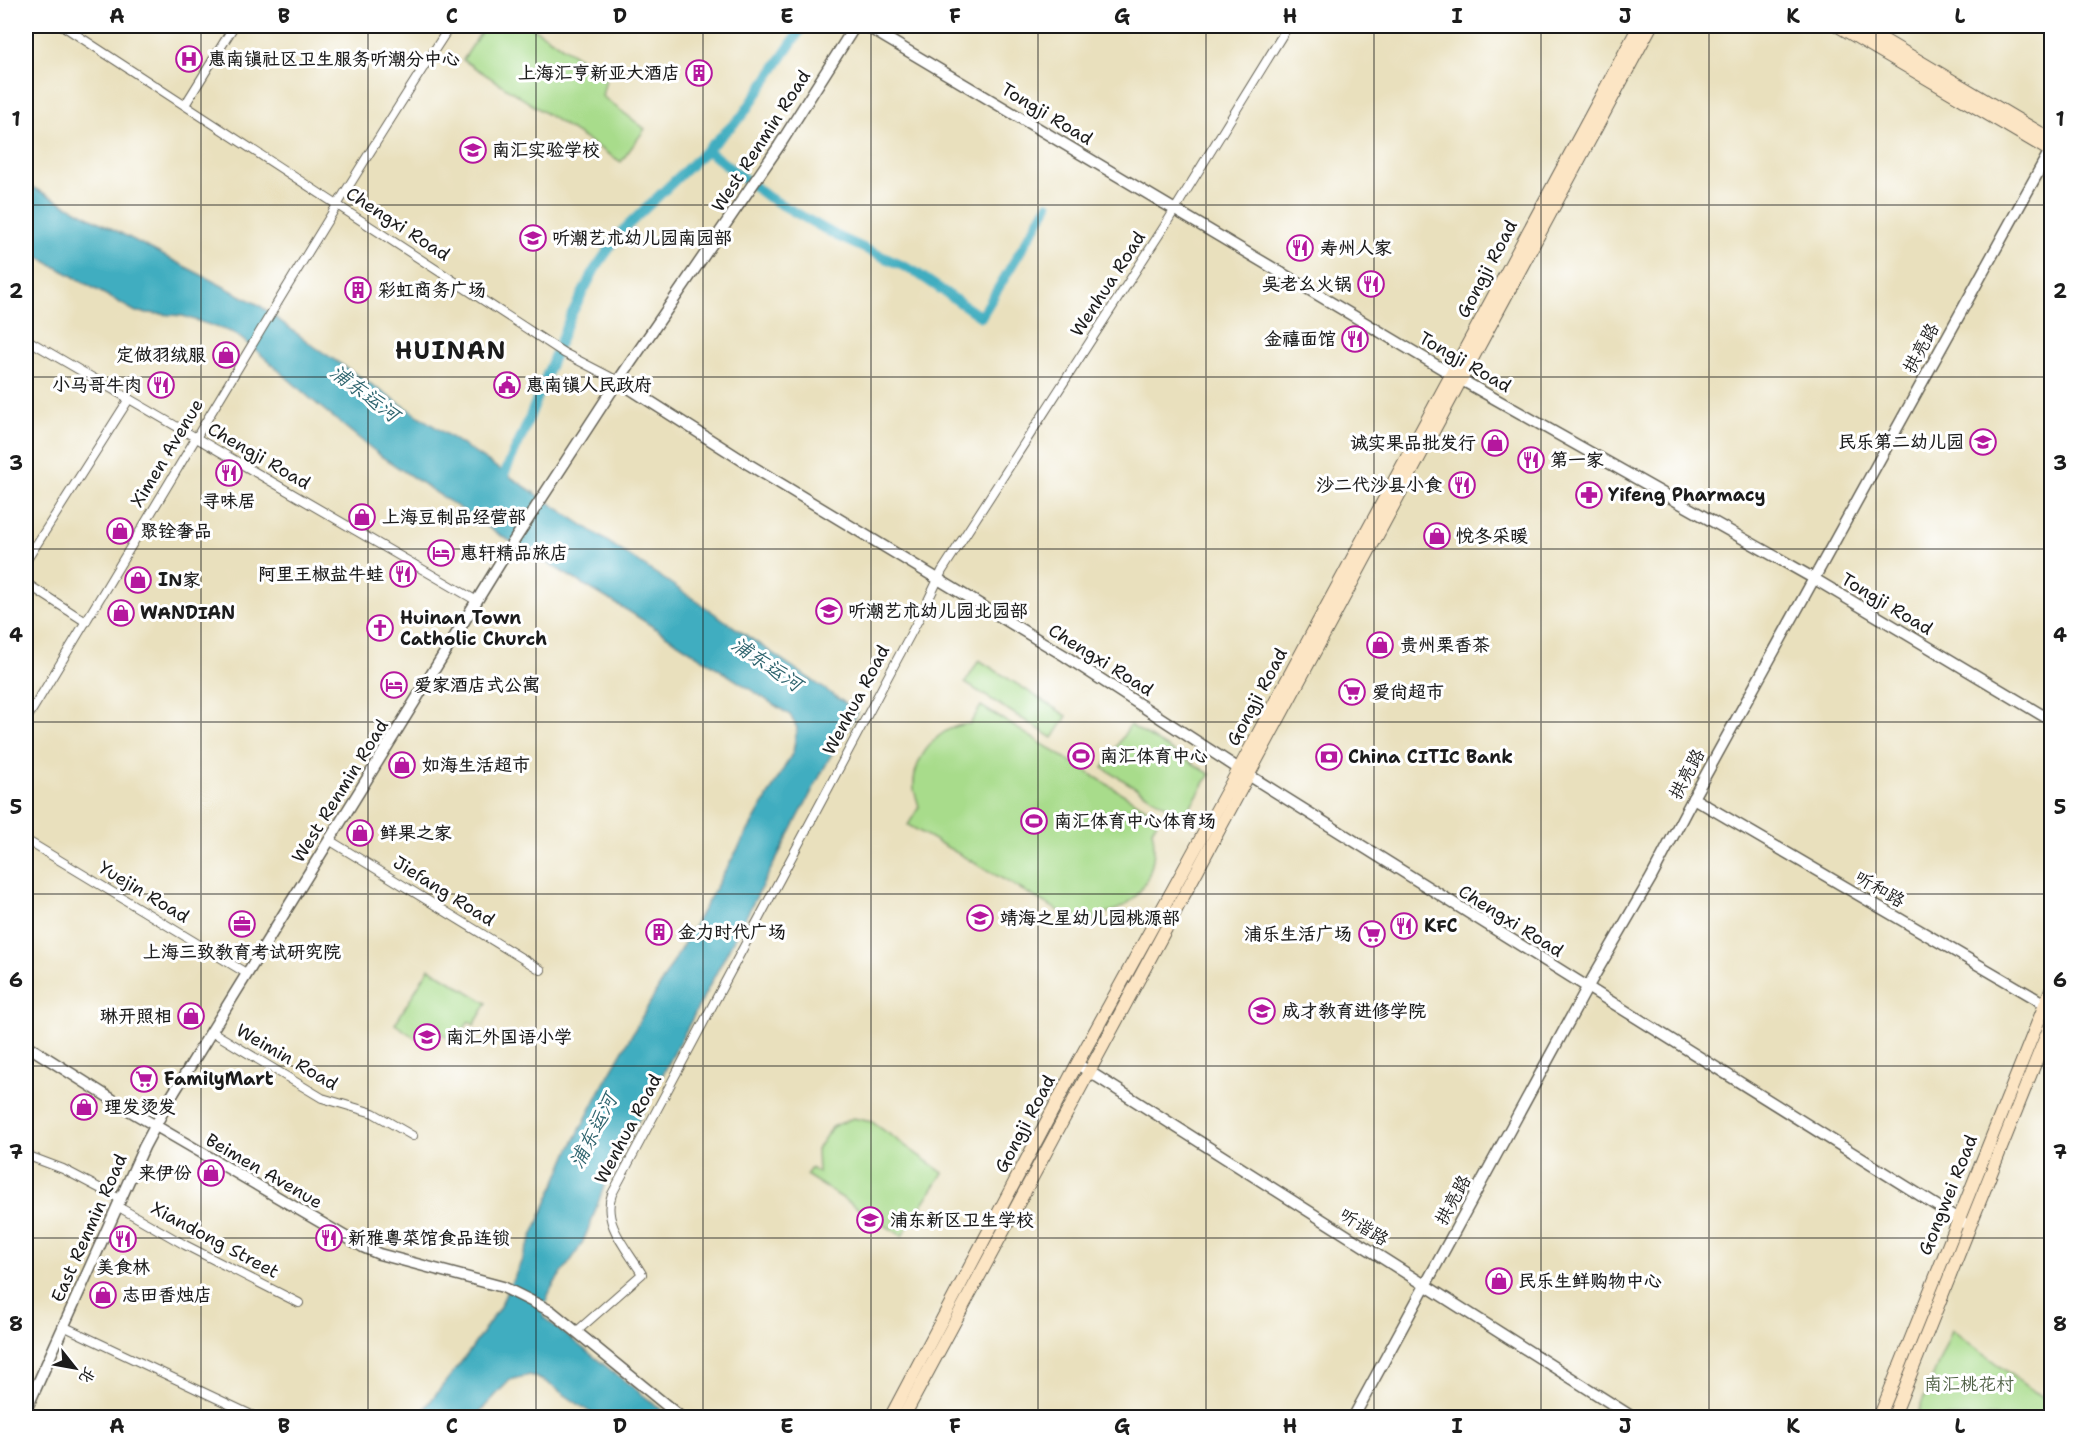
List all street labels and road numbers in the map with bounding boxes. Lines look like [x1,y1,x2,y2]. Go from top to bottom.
street label: West Renmin Road [706,65,816,217]
street label: Tongji Road [997,77,1097,151]
street label: Chengxi Road [341,181,455,267]
street label: Gongji Road [1451,216,1523,322]
street label: Wenhua Road [1065,227,1151,341]
street label: 拱亮路 [1897,319,1945,377]
street label: Tongji Road [1414,326,1516,398]
street label: Ximen Avenue [125,394,209,512]
street label: Chengji Road [203,417,315,495]
street label: Tongji Road [1837,567,1937,641]
street label: Chengxi Road [1044,618,1158,702]
street label: Wenhua Road [817,641,895,759]
street label: Gongji Road [1221,644,1293,750]
street label: West Renmin Road [286,715,394,867]
street label: 拱亮路 [1664,745,1710,803]
street label: Jiefang Road [389,850,499,932]
street label: Yuejin Road [94,856,194,928]
street label: 听和路 [1851,865,1909,913]
street label: Chengxi Road [1454,879,1568,963]
street label: Weimin Road [232,1018,342,1096]
street label: Wenhua Road [589,1070,667,1188]
street label: Gongji Road [989,1071,1061,1177]
street label: Beimen Avenue [201,1128,327,1214]
street label: Gongwei Road [1913,1131,1983,1259]
street label: East Renmin Road [45,1150,133,1306]
street label: 拱亮路 [1429,1171,1477,1229]
street label: Xiandong Street [147,1196,283,1284]
street label: 听谐路 [1335,1203,1393,1251]

